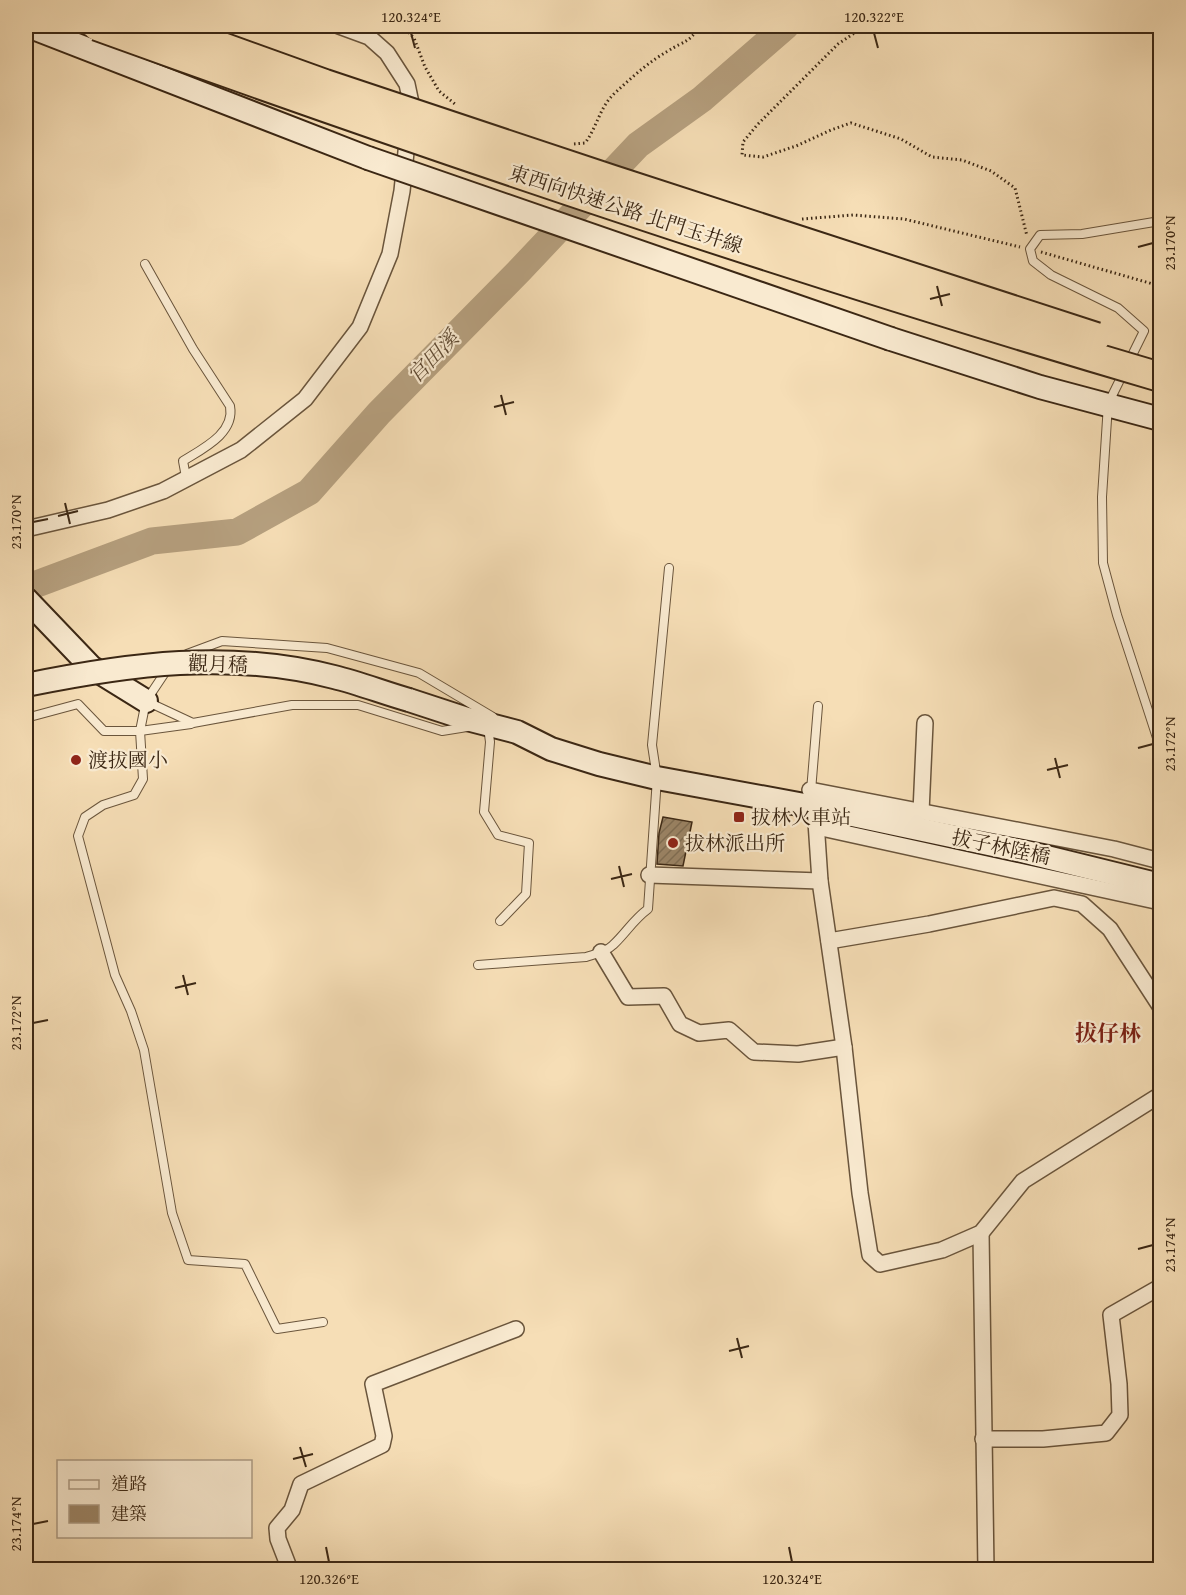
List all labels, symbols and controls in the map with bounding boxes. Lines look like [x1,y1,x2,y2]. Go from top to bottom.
text: 120.324°E [381,6,441,27]
text: 120.322°E [844,6,904,27]
street label: 東西向快速公路 北門玉井線 [505,157,747,260]
text: 23.170°N [1159,215,1180,270]
water label: 官田溪 [400,322,467,390]
text: 23.170°N [5,494,26,549]
street label: 觀月穚 [188,648,249,679]
text: 23.172°N [1159,716,1180,771]
place label: 渡拔國小 [88,745,168,774]
marker: 渡拔國小 [69,753,83,767]
place label: 拔林火車站 [751,802,851,831]
marker: 拔林火車站 [732,810,746,824]
street label: 拔子林陸橋 [949,822,1053,871]
place label: 拔林派出所 [685,828,785,857]
marker: 拔林派出所 [666,836,680,850]
text: 23.172°N [5,995,26,1050]
district label: 拔仔林 [1075,1017,1141,1049]
text: 23.174°N [1159,1217,1180,1272]
legend [57,1460,252,1538]
text: 道路 [111,1470,147,1497]
text: 23.174°N [5,1496,26,1551]
text: 建築 [111,1500,147,1527]
text: 120.326°E [299,1568,359,1589]
text: 120.324°E [762,1568,822,1589]

